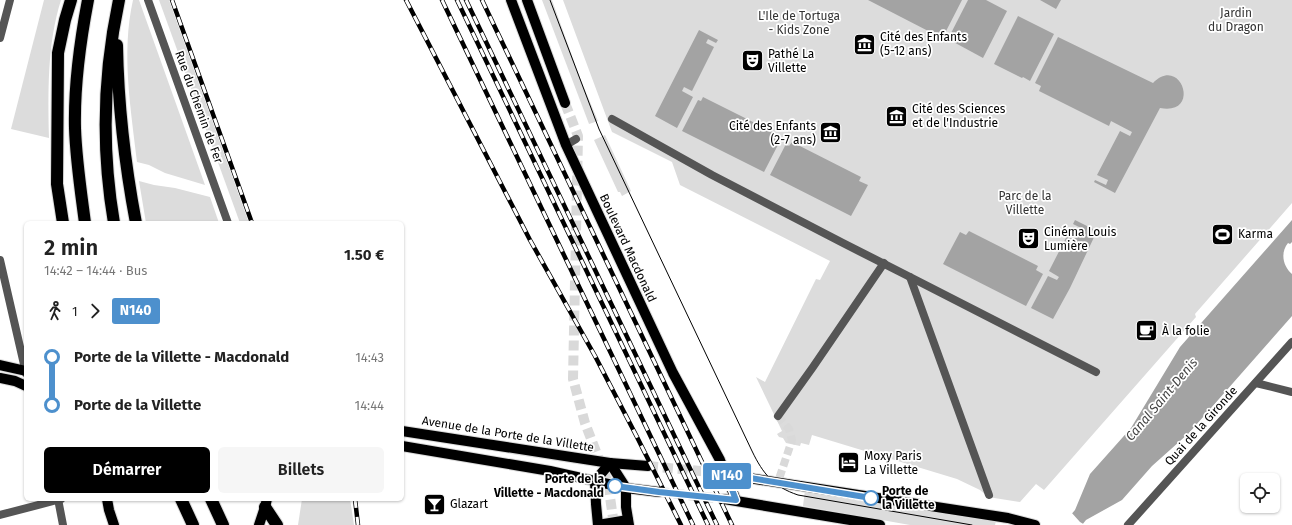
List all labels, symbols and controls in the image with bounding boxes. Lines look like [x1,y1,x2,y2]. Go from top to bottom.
park label: Jardin du Dragon [1208,6,1264,34]
park label: L'Ile de Tortuga - Kids Zone [758,9,840,37]
place label: Cité des Enfants (5-12 ans) [880,30,967,58]
museum icon: Cité des Enfants (5-12 ans) [852,31,878,57]
place label: Pathé La Villette [768,47,814,75]
theatre icon: Pathé La Villette [739,48,765,74]
street label: Rue du Chemin de Fer [172,49,226,166]
place label: Cité des Sciences et de l'Industrie [912,102,1006,130]
museum icon: Cité des Sciences et de l'Industrie [884,103,910,129]
place label: Cité des Enfants (2-7 ans) [729,119,816,147]
museum icon: Cité des Enfants (2-7 ans) [818,120,844,146]
park label: Parc de la Villette [999,189,1051,217]
street label: Boulevard Macdonald [597,192,659,304]
sports icon: Karma [1210,221,1236,247]
place label: Cinéma Louis Lumière [1044,225,1117,253]
theatre icon: Cinéma Louis Lumière [1016,226,1042,252]
place label: Karma [1238,227,1273,241]
text: 2 min [44,234,98,261]
text: 1.50 € [344,246,384,264]
text: 14:42 – 14:44 · Bus [44,263,147,278]
icon: walk [44,300,66,322]
icon: forward [84,300,106,322]
text: N140 [120,302,152,319]
text: 1 [72,304,78,319]
cafe icon: À la folie [1134,318,1160,344]
place label: À la folie [1162,323,1210,338]
text: Porte de la Villette - Macdonald [74,348,289,366]
text: 14:43 [355,350,384,365]
water label: Canal Saint-Denis [1122,355,1200,444]
street label: Quai de la Gironde [1162,384,1240,468]
text: Porte de la Villette [74,396,201,414]
text: 14:44 [355,398,384,413]
street label: Avenue de la Porte de la Villette [421,413,595,455]
button: Démarrer [44,447,210,493]
button: Billets [218,447,384,493]
place label: Moxy Paris La Villette [864,449,922,477]
hotel icon: Moxy Paris La Villette [836,450,862,476]
line badge: N140 [699,463,755,489]
text: N140 [711,467,743,484]
place label: Porte de la Villette - Macdonald [493,472,604,500]
map controls [1240,473,1280,513]
button: locate [1240,473,1280,513]
marker: Porte de la Villette - Macdonald [607,478,623,494]
place label: Porte de la Villette [882,484,935,512]
marker: Porte de la Villette [863,490,879,506]
bar icon: Glazart [422,491,448,517]
place label: Glazart [450,497,489,511]

